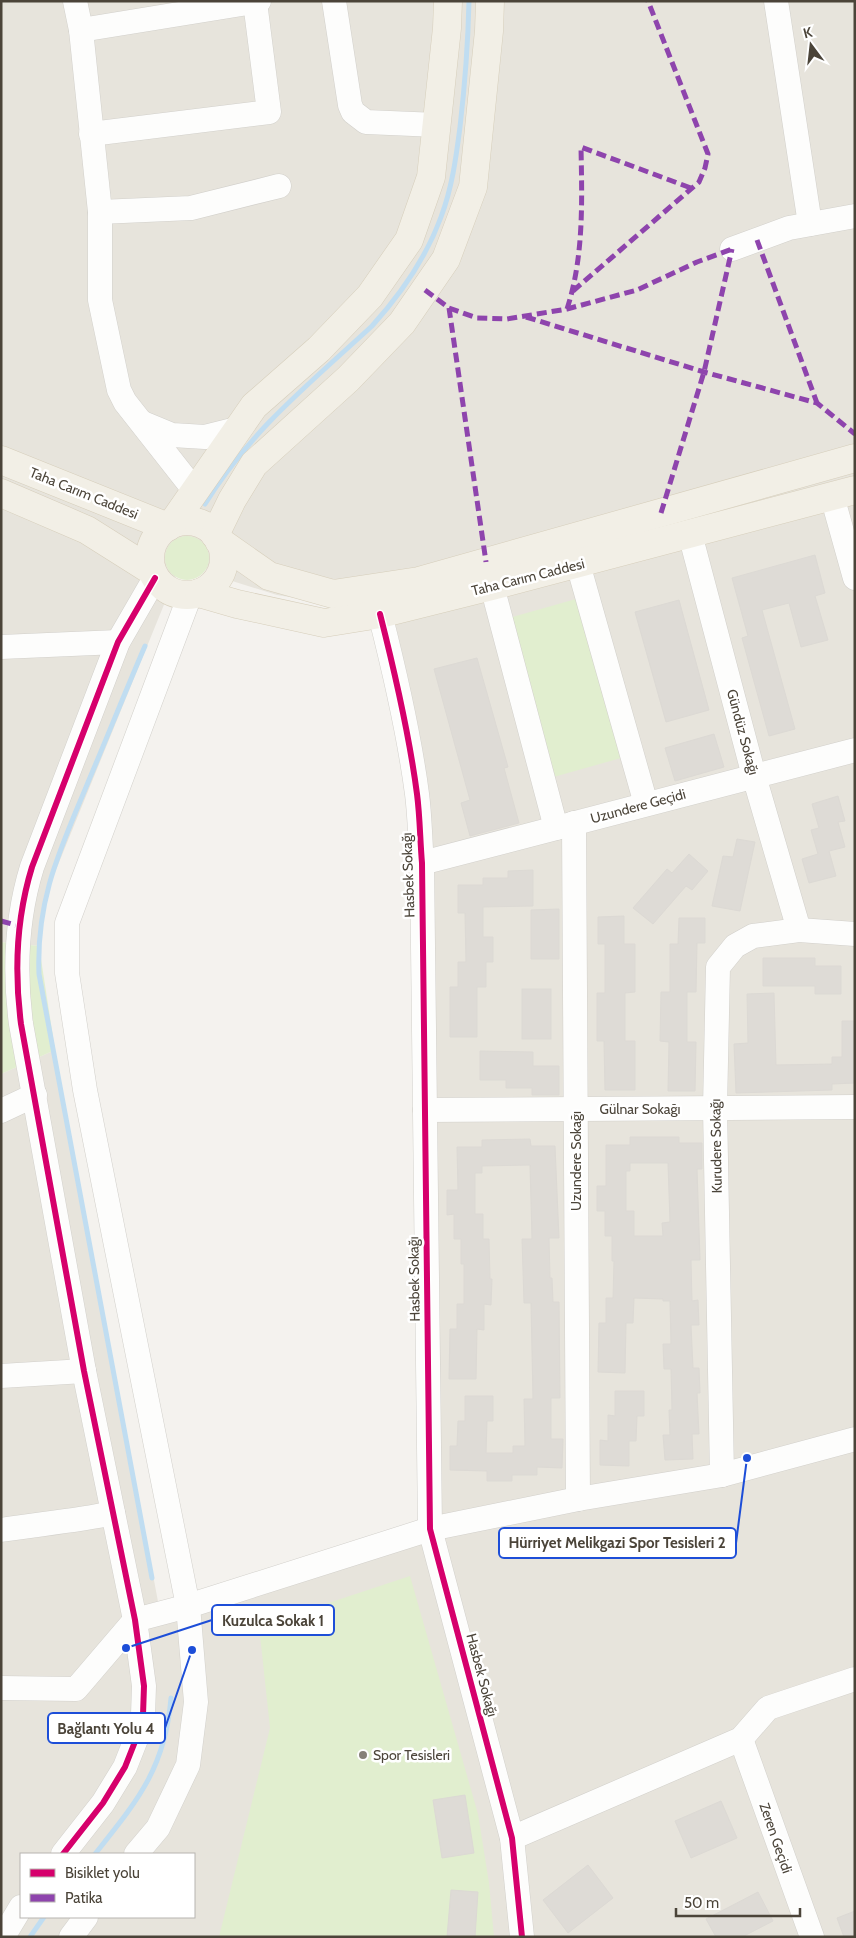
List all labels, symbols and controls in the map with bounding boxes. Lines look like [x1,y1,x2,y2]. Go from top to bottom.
north arrow [786,20,836,70]
text: K [801,23,814,42]
street label: Taha Carım Caddesi [27,463,141,523]
street label: Taha Carım Caddesi [470,554,586,600]
street label: Gündüz Sokağı [723,687,763,777]
street label: Uzundere Geçidi [588,785,688,827]
street label: Hasbek Sokağı [398,832,418,918]
street label: Kurudere Sokağı [706,1098,726,1194]
street label: Gülnar Sokağı [600,1100,680,1118]
street label: Uzundere Sokağı [567,1111,585,1211]
street label: Hasbek Sokağı [404,1236,424,1322]
callout: Hürriyet Melikgazi Spor Tesisleri 2 [499,1528,736,1558]
text: Hürriyet Melikgazi Spor Tesisleri 2 [508,1534,726,1552]
callout: Kuzulca Sokak 1 [212,1605,334,1635]
text: Kuzulca Sokak 1 [222,1612,324,1630]
street label: Hasbek Sokağı [462,1631,502,1719]
callout: Bağlantı Yolu 4 [48,1713,165,1743]
text: Bağlantı Yolu 4 [57,1720,155,1738]
place label: Spor Tesisleri [373,1746,450,1764]
marker: Spor Tesisleri [357,1749,369,1761]
street label: Zeren Geçidi [756,1800,796,1876]
legend [20,1853,195,1918]
text: Bisiklet yolu [65,1864,140,1882]
scale bar [676,1886,800,1918]
text: Patika [65,1889,103,1907]
text: 50 m [684,1894,719,1912]

